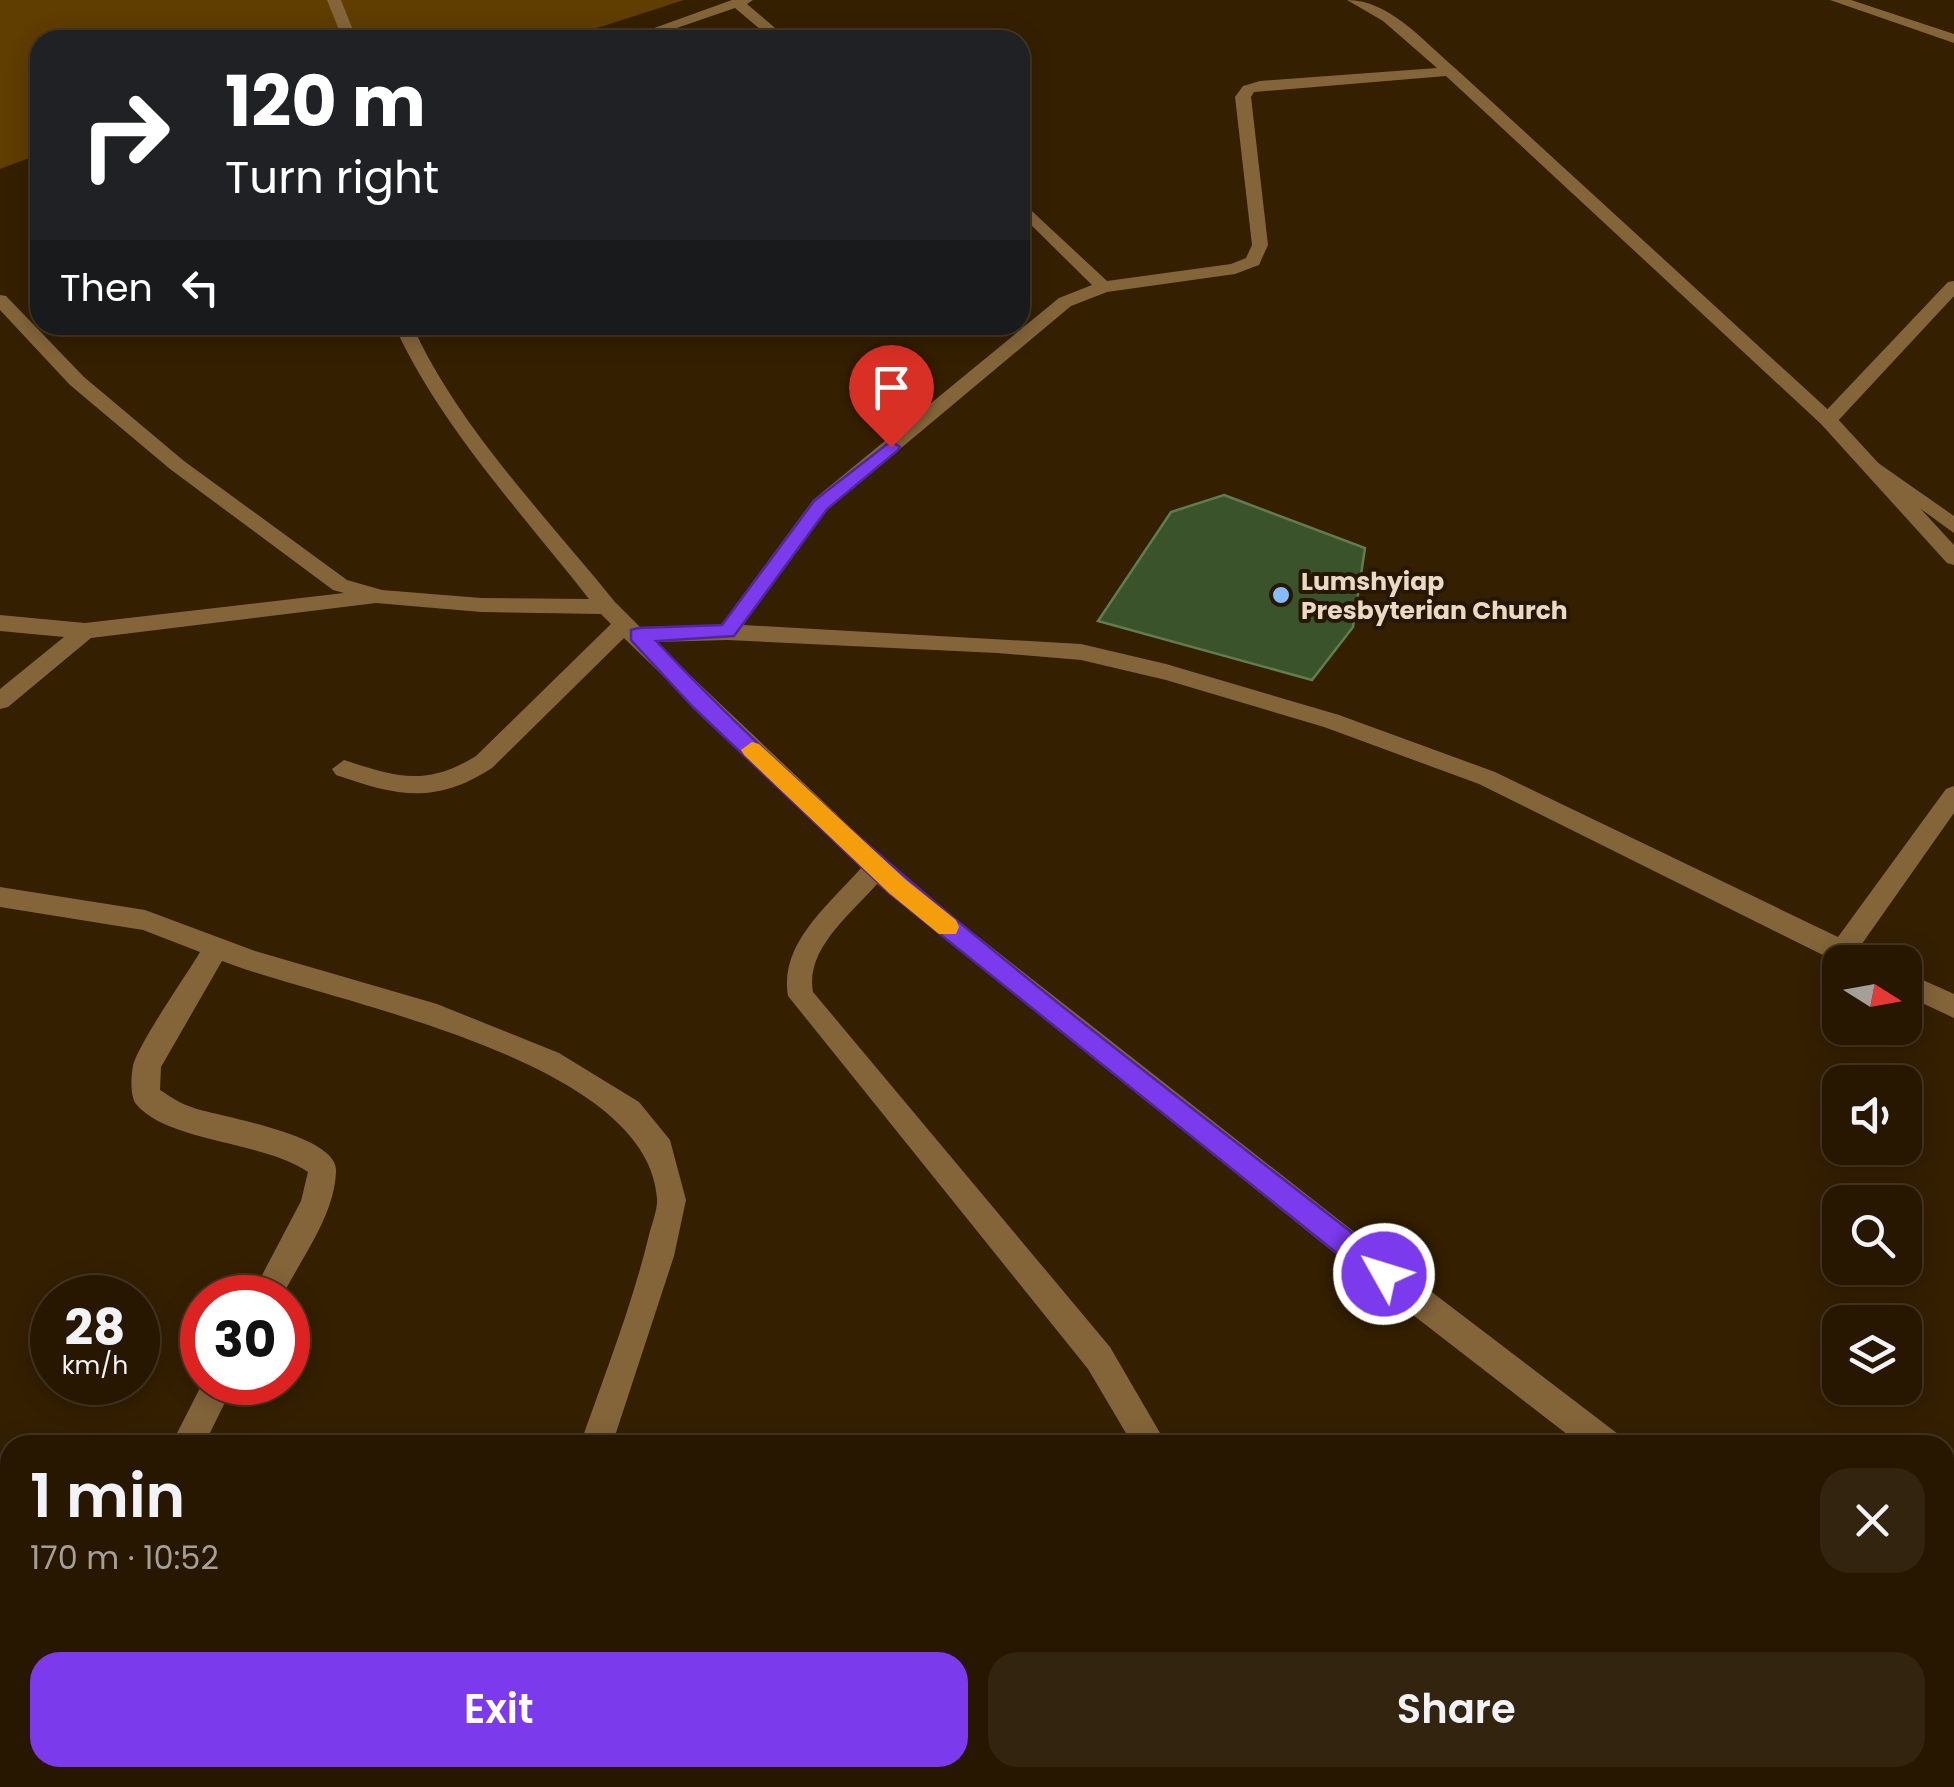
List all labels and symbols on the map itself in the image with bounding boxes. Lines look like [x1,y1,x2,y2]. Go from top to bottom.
pin [849,345,934,448]
place label: Lumshyiap Presbyterian Church [1301,564,1568,628]
marker: Lumshyiap Presbyterian Church [1270,584,1292,606]
north arrow [1822,945,1922,1045]
position arrow [1332,1222,1436,1326]
speed limit sign: 30 [180,1275,310,1405]

